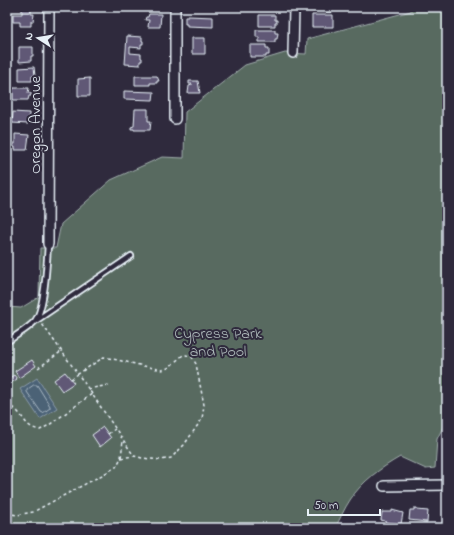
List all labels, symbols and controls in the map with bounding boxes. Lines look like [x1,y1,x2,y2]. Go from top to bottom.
north arrow [18,18,58,58]
text: N [21,31,38,41]
street label: Oregon Avenue [24,75,48,174]
park label: Cypress Park and Pool [174,322,263,364]
scale bar [308,491,380,517]
text: 50 m [314,497,338,515]

